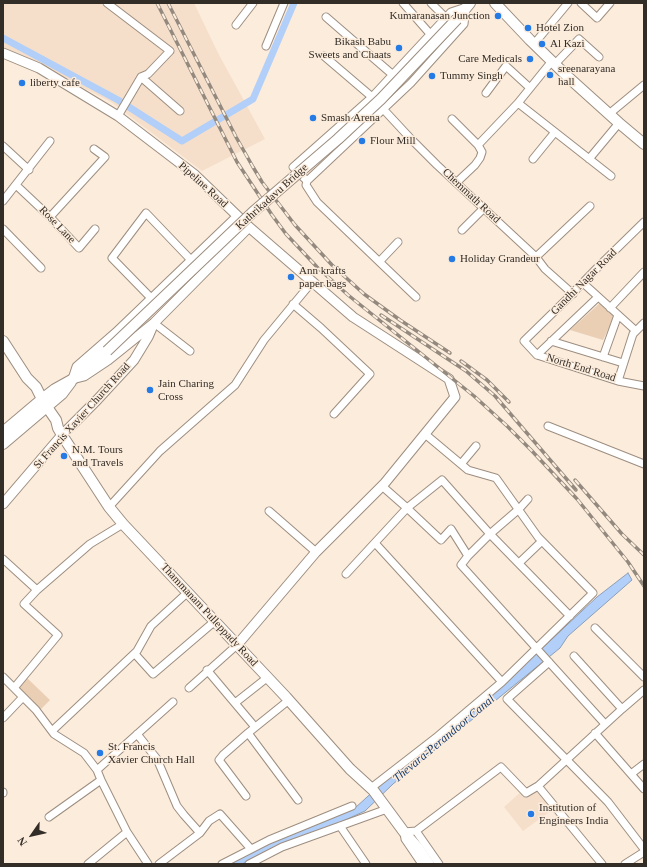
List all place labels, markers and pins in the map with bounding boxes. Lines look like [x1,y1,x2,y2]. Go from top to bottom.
place label: Kumaranasan Junction [373,9,490,23]
marker: Kumaranasan Junction [493,11,503,21]
place label: Hotel Zion [536,21,590,35]
marker: Hotel Zion [523,23,533,33]
place label: Bikash Babu Sweets and Chaats [293,35,391,61]
place label: Al Kazi [550,37,584,51]
marker: Al Kazi [537,39,547,49]
marker: Bikash Babu Sweets and Chaats [394,43,404,53]
place label: Care Medicals [450,52,522,66]
marker: Care Medicals [525,54,535,64]
place label: sreenarayana hall [558,62,628,88]
place label: Tummy Singh [440,69,511,83]
marker: sreenarayana hall [545,70,555,80]
marker: Tummy Singh [427,71,437,81]
place label: liberty cafe [30,76,88,90]
marker: liberty cafe [17,78,27,88]
place label: Smash Arena [321,111,389,125]
marker: Smash Arena [308,113,318,123]
place label: Flour Mill [370,134,418,148]
marker: Flour Mill [357,136,367,146]
place label: Holiday Grandeur [460,252,552,266]
marker: Holiday Grandeur [447,254,457,264]
place label: Ann krafts paper bags [299,264,358,290]
marker: Ann krafts paper bags [286,272,296,282]
place label: Jain Charing Cross [158,377,221,403]
marker: Jain Charing Cross [145,385,155,395]
place label: N.M. Tours and Travels [72,443,131,469]
marker: N.M. Tours and Travels [59,451,69,461]
place label: St. Francis Xavier Church Hall [108,740,204,766]
marker: St. Francis Xavier Church Hall [95,748,105,758]
place label: Institution of Engineers India [539,801,620,827]
marker: Institution of Engineers India [526,809,536,819]

